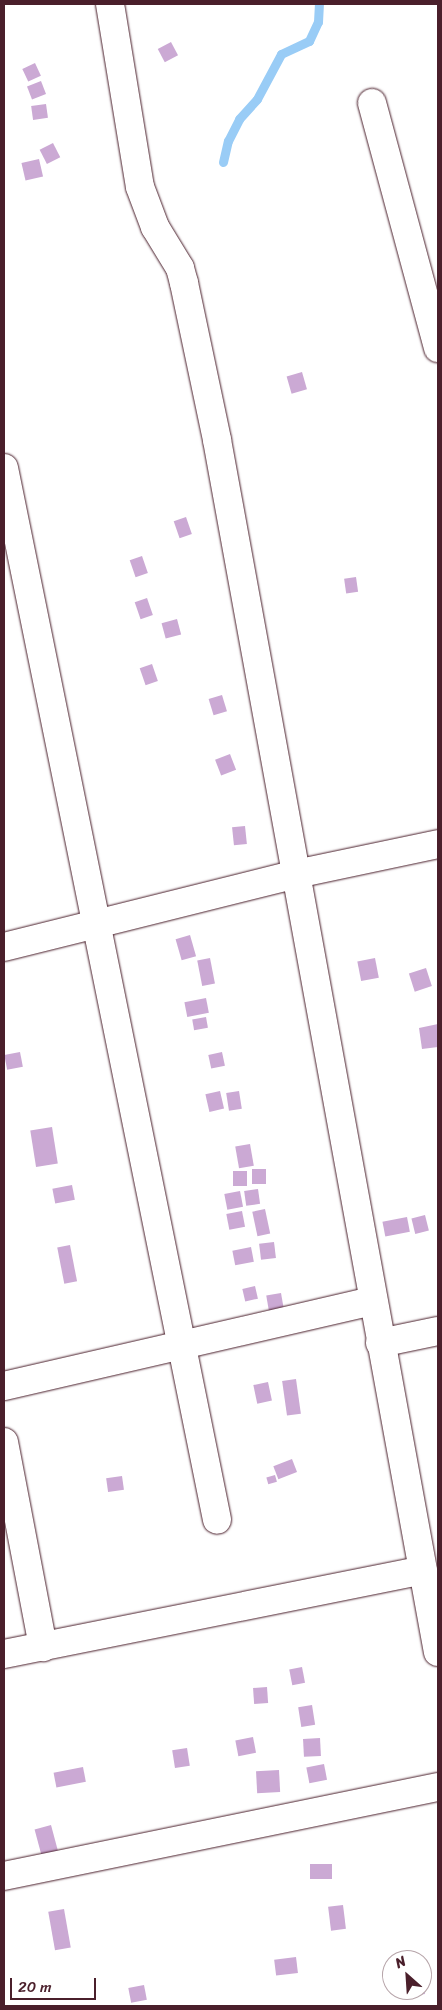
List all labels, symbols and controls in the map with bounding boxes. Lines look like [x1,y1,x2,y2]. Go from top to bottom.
text: N [391,1949,410,1975]
north arrow [382,1950,432,2000]
scale bar [12,1968,99,2000]
text: 20 m [18,1974,52,2000]

